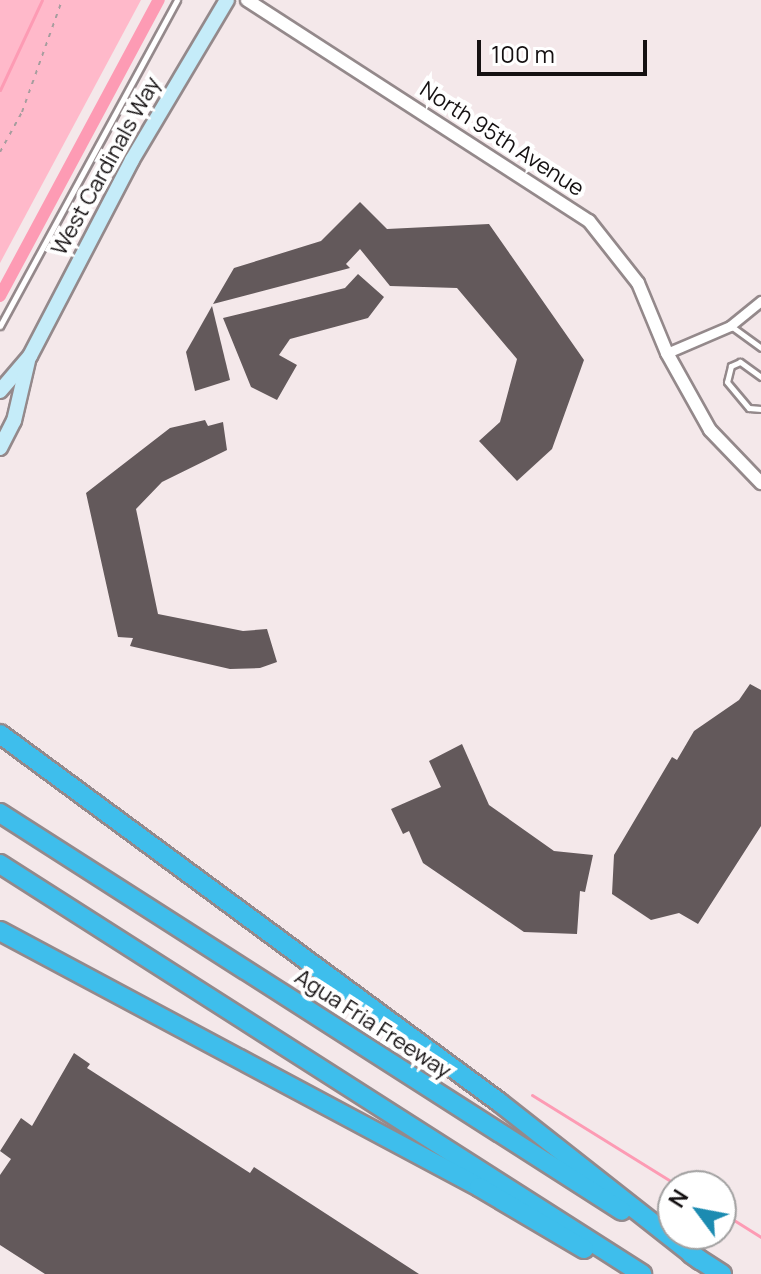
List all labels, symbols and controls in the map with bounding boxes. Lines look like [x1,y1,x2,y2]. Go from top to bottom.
scale bar [481,24,651,74]
text: 100 m [491,37,555,70]
street label: West Cardinals Way [46,72,166,260]
street label: North 95th Avenue [415,76,589,202]
street label: Agua Fria Freeway [290,964,456,1084]
north arrow [657,1170,737,1250]
text: N [661,1184,695,1213]

